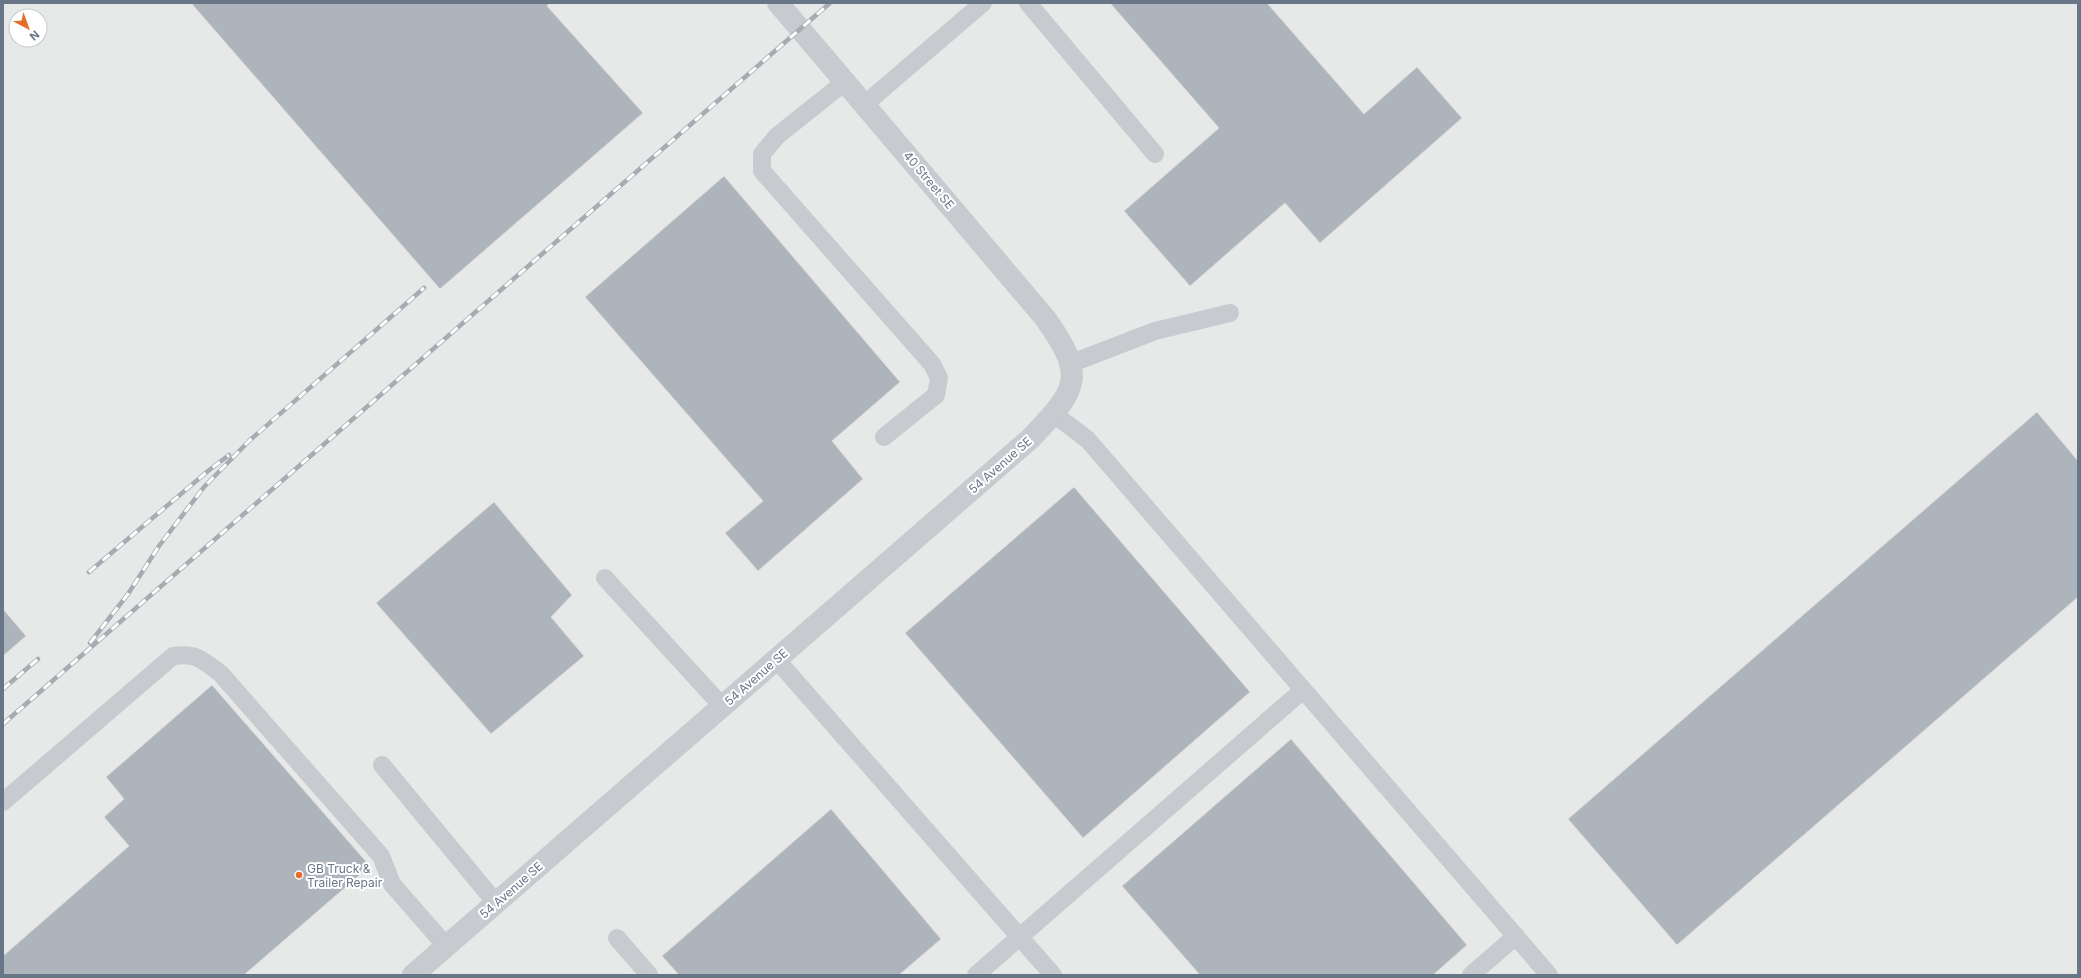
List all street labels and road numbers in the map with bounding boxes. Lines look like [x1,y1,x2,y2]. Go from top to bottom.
street label: 40 Street SE [900,148,958,212]
street label: 54 Avenue SE [965,433,1035,497]
street label: 54 Avenue SE [721,645,791,709]
street label: 54 Avenue SE [476,858,546,922]

